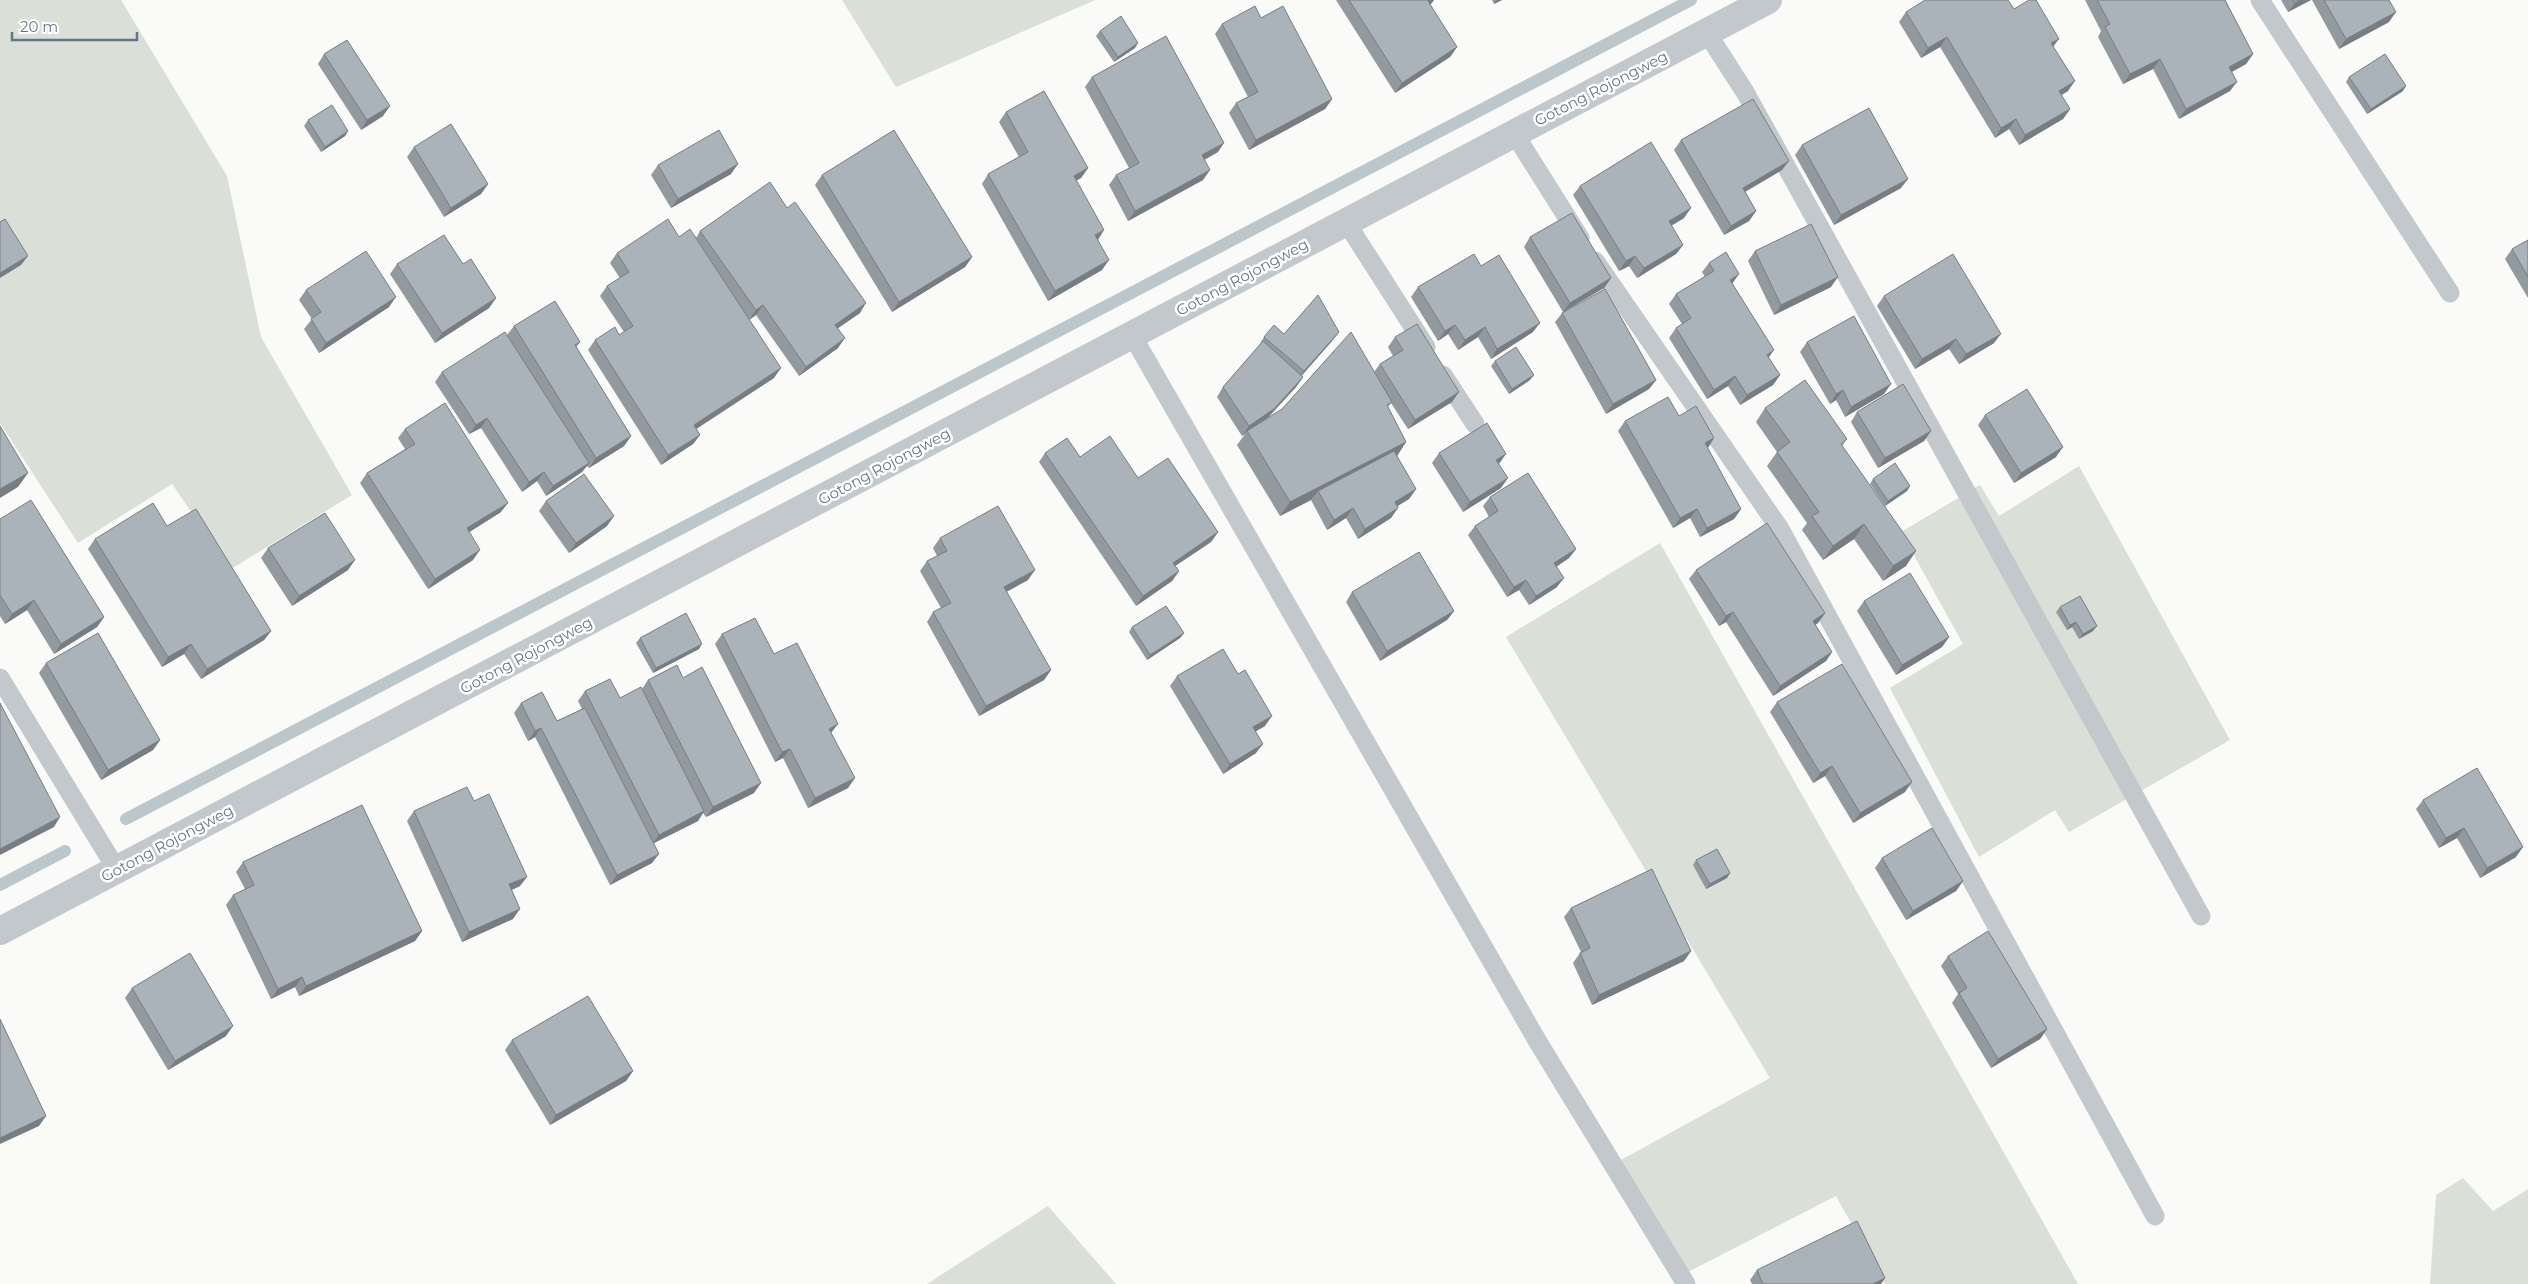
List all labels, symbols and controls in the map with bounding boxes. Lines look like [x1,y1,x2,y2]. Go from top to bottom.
scale bar [12,10,138,42]
text: 20 m [20,17,58,36]
street label: Gotong Rojongweg [1531,46,1671,130]
street label: Gotong Rojongweg [1173,234,1311,320]
street label: Gotong Rojongweg [815,423,953,509]
street label: Gotong Rojongweg [457,612,595,698]
street label: Gotong Rojongweg [98,800,236,886]

